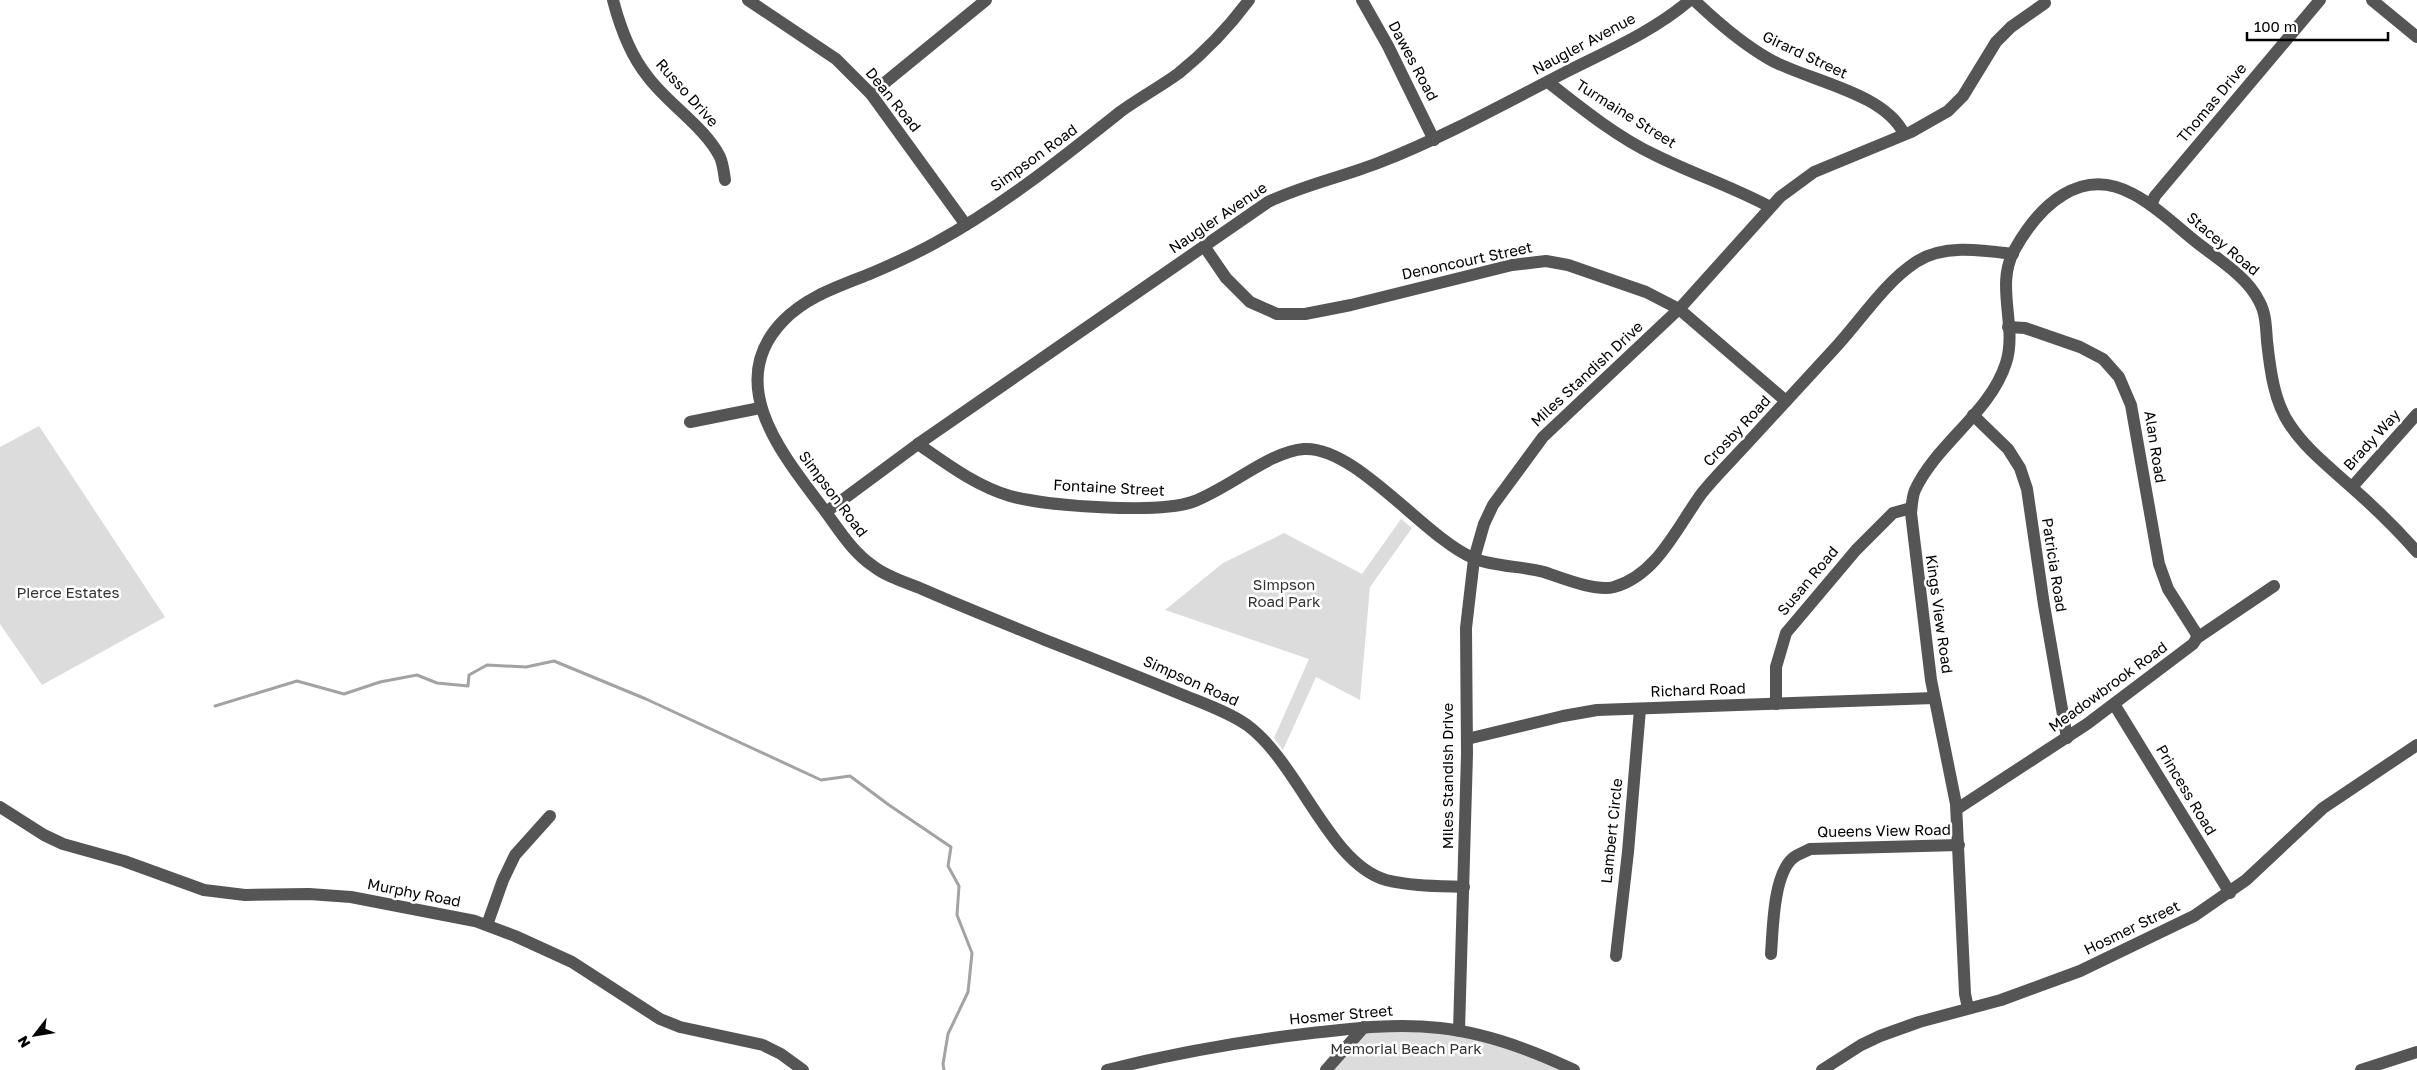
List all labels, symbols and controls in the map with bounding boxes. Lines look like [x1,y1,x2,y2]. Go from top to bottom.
street label: Naugler Avenue [1529,8,1638,78]
scale bar [2247,10,2388,42]
street label: Dawes Road [1385,17,1442,104]
text: 100 m [2254,17,2297,35]
street label: Girard Street [1760,27,1851,82]
street label: Russo Drive [653,55,723,130]
street label: Thomas Drive [2173,59,2250,146]
street label: Dean Road [862,64,925,135]
street label: Turmaine Street [1573,75,1680,151]
street label: Simpson Road [987,120,1080,195]
street label: Naugler Avenue [1165,178,1270,257]
street label: Stacey Road [2184,208,2264,279]
street label: Denoncourt Street [1400,237,1534,283]
street label: Miles Standish Drive [1527,317,1646,430]
street label: Crosby Road [1699,391,1774,470]
street label: Brady Way [2339,405,2404,474]
street label: Alan Road [2141,410,2171,484]
street label: Simpson Road [796,447,872,540]
street label: Fontaine Street [1053,475,1165,499]
street label: Patricia Road [2039,516,2071,613]
street label: Susan Road [1773,542,1841,619]
street label: Kings View Road [1923,553,1957,674]
park label: Simpson Road Park [1248,575,1321,610]
park label: Pierce Estates [17,583,120,601]
street label: Meadowbrook Road [2045,637,2170,735]
street label: Simpson Road [1141,651,1242,709]
street label: Richard Road [1650,678,1746,700]
street label: Miles Standish Drive [1438,703,1456,849]
street label: Princess Road [2153,741,2221,838]
street label: Lambert Circle [1597,777,1626,884]
street label: Queens View Road [1817,820,1951,840]
street label: Murphy Road [366,874,462,910]
street label: Hosmer Street [2081,896,2182,958]
street label: Hosmer Street [1288,1000,1394,1028]
north arrow [10,1010,60,1060]
text: N [13,1033,33,1051]
park label: Memorial Beach Park [1330,1039,1482,1057]

